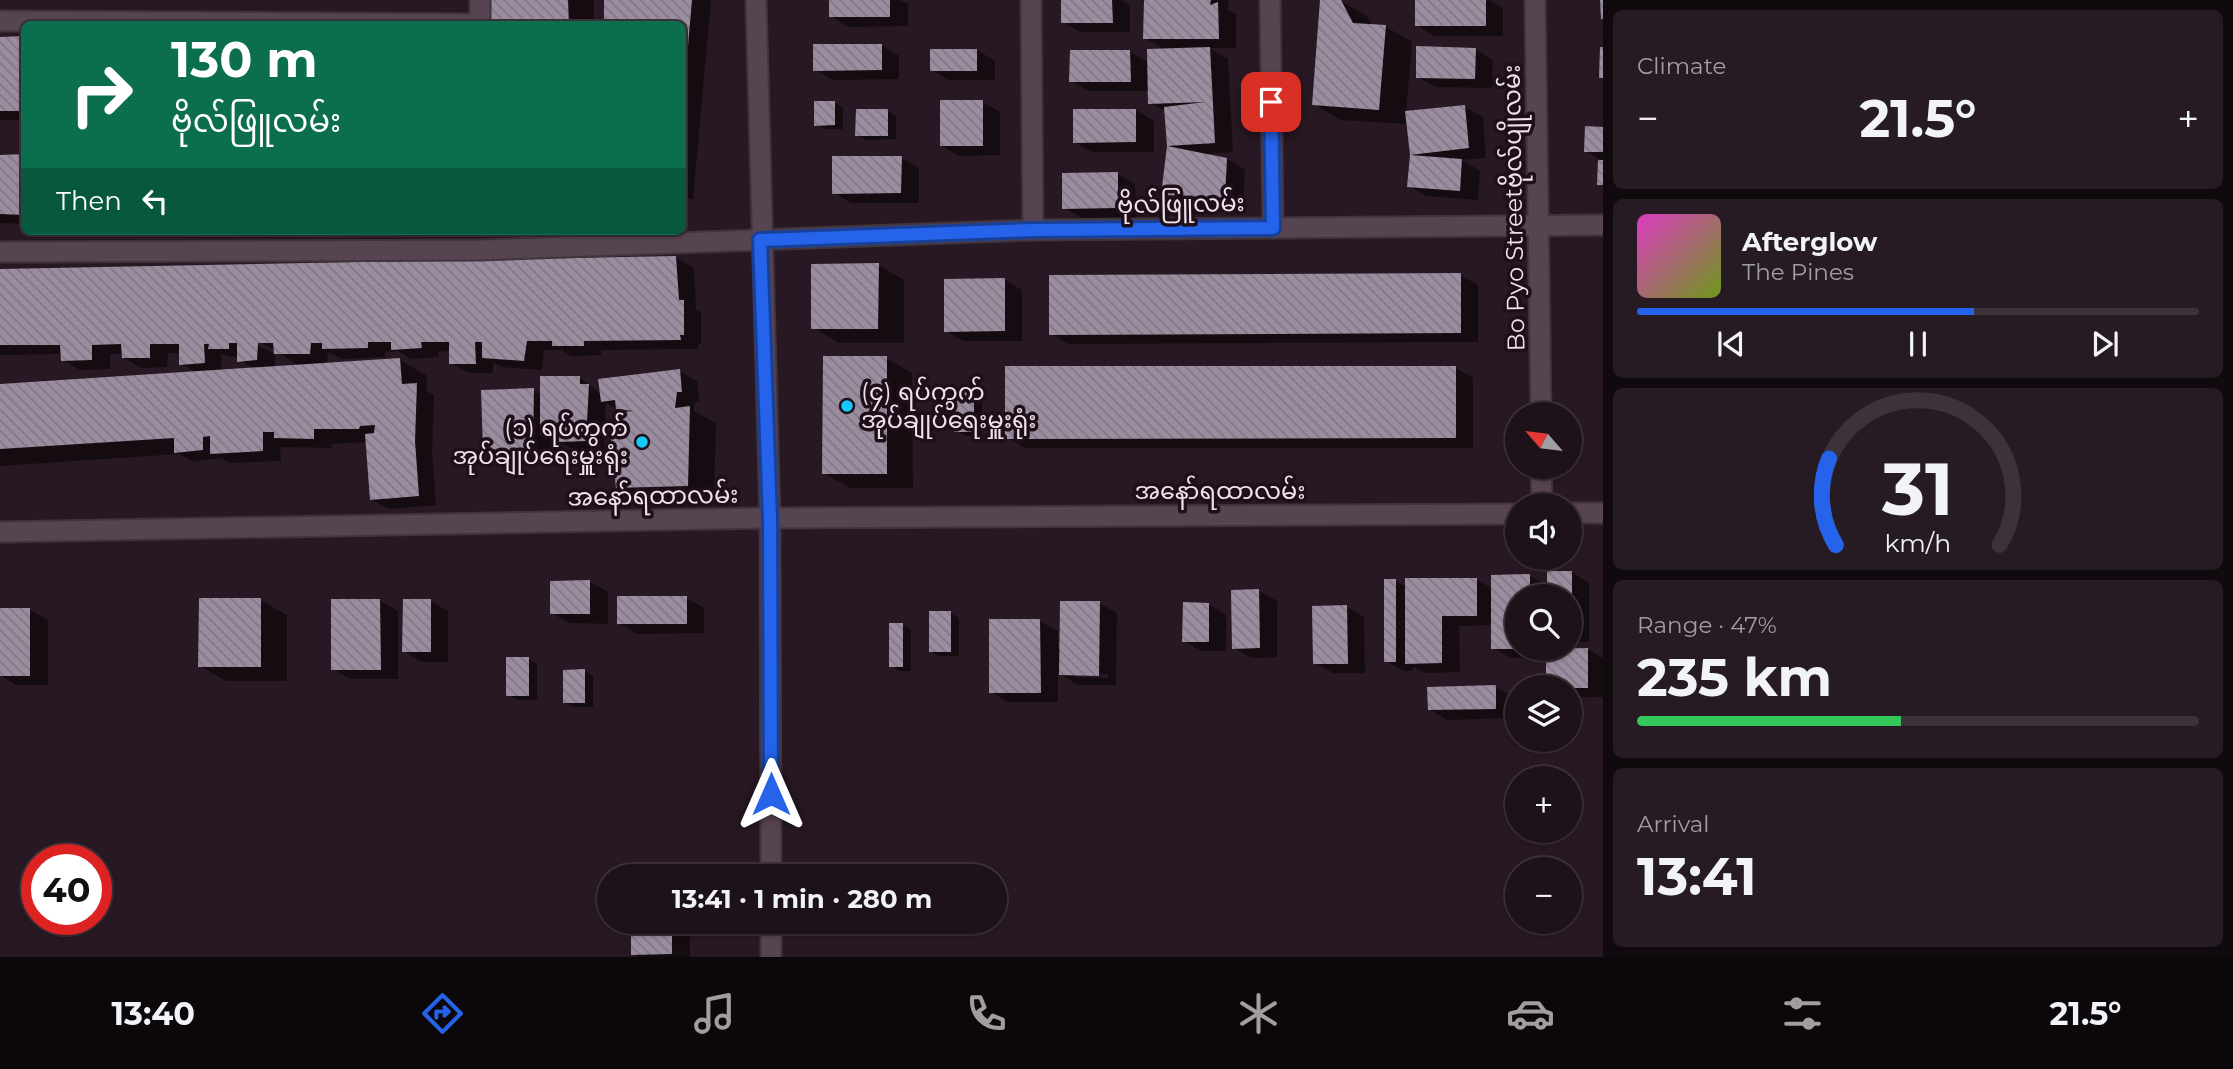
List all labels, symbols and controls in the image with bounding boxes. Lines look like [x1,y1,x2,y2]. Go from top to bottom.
text: 130 m [171,30,318,89]
icon: right [56,49,147,140]
text: Climate [1637,52,1726,80]
street label: Bo Pyo Streetဗိုလ်ပျိုလမ်း [1496,64,1535,352]
pin [1241,72,1301,132]
icon: arrive [1252,83,1290,121]
text: 21.5° [1859,87,1977,150]
text: − [1637,95,1659,142]
text: + [2177,95,2199,142]
text: ဗိုလ်ဖြူလမ်း [171,101,341,140]
icon: left [136,182,174,220]
text: Then [56,185,122,217]
street label: ဗိုလ်ဖြူလမ်း [1117,187,1245,224]
text: Afterglow [1742,226,1877,258]
text: The Pines [1742,258,1854,286]
icon: previous [1712,325,1750,363]
icon: pause [1899,325,1937,363]
icon: next [2086,325,2124,363]
place label: (၄) ရပ်ကွက် အုပ်ချုပ်ရေးမှူးရုံး [861,376,1037,439]
marker: (၄) ရပ်ကွက် အုပ်ချုပ်ရေးမှူးရုံး [839,398,855,414]
north arrow [1505,402,1582,480]
map controls [1505,402,1582,934]
place label: (၁) ရပ်ကွက် အုပ်ချုပ်ရေးမှူးရုံး [452,412,628,475]
marker: (၁) ရပ်ကွက် အုပ်ချုပ်ရေးမှူးရုံး [634,434,650,450]
text: 31 [1881,445,1954,533]
street label: အနော်ရထာလမ်း [1134,475,1306,510]
street label: အနော်ရထာလမ်း [567,479,739,516]
button: sound [1505,493,1582,570]
text: km/h [1885,527,1951,557]
button: search [1505,584,1582,661]
text: Range · 47% [1637,611,1777,639]
text: 235 km [1637,646,1832,709]
button: layers [1505,675,1582,752]
position arrow [734,757,808,831]
button: + [1505,766,1582,843]
text: Arrival [1637,810,1710,838]
speed limit sign: 40 [21,844,112,935]
text: 13:41 [1637,845,1757,908]
button: − [1505,857,1582,934]
text: 13:41 · 1 min · 280 m [672,883,932,915]
icon: directions [418,989,467,1038]
icon: music [690,989,739,1038]
icon: phone [962,989,1011,1038]
icon: climate [1234,989,1283,1038]
icon: car [1506,989,1555,1038]
icon: filters [1778,989,1827,1038]
text: 13:40 [111,994,195,1033]
text: 21.5° [2049,994,2121,1033]

